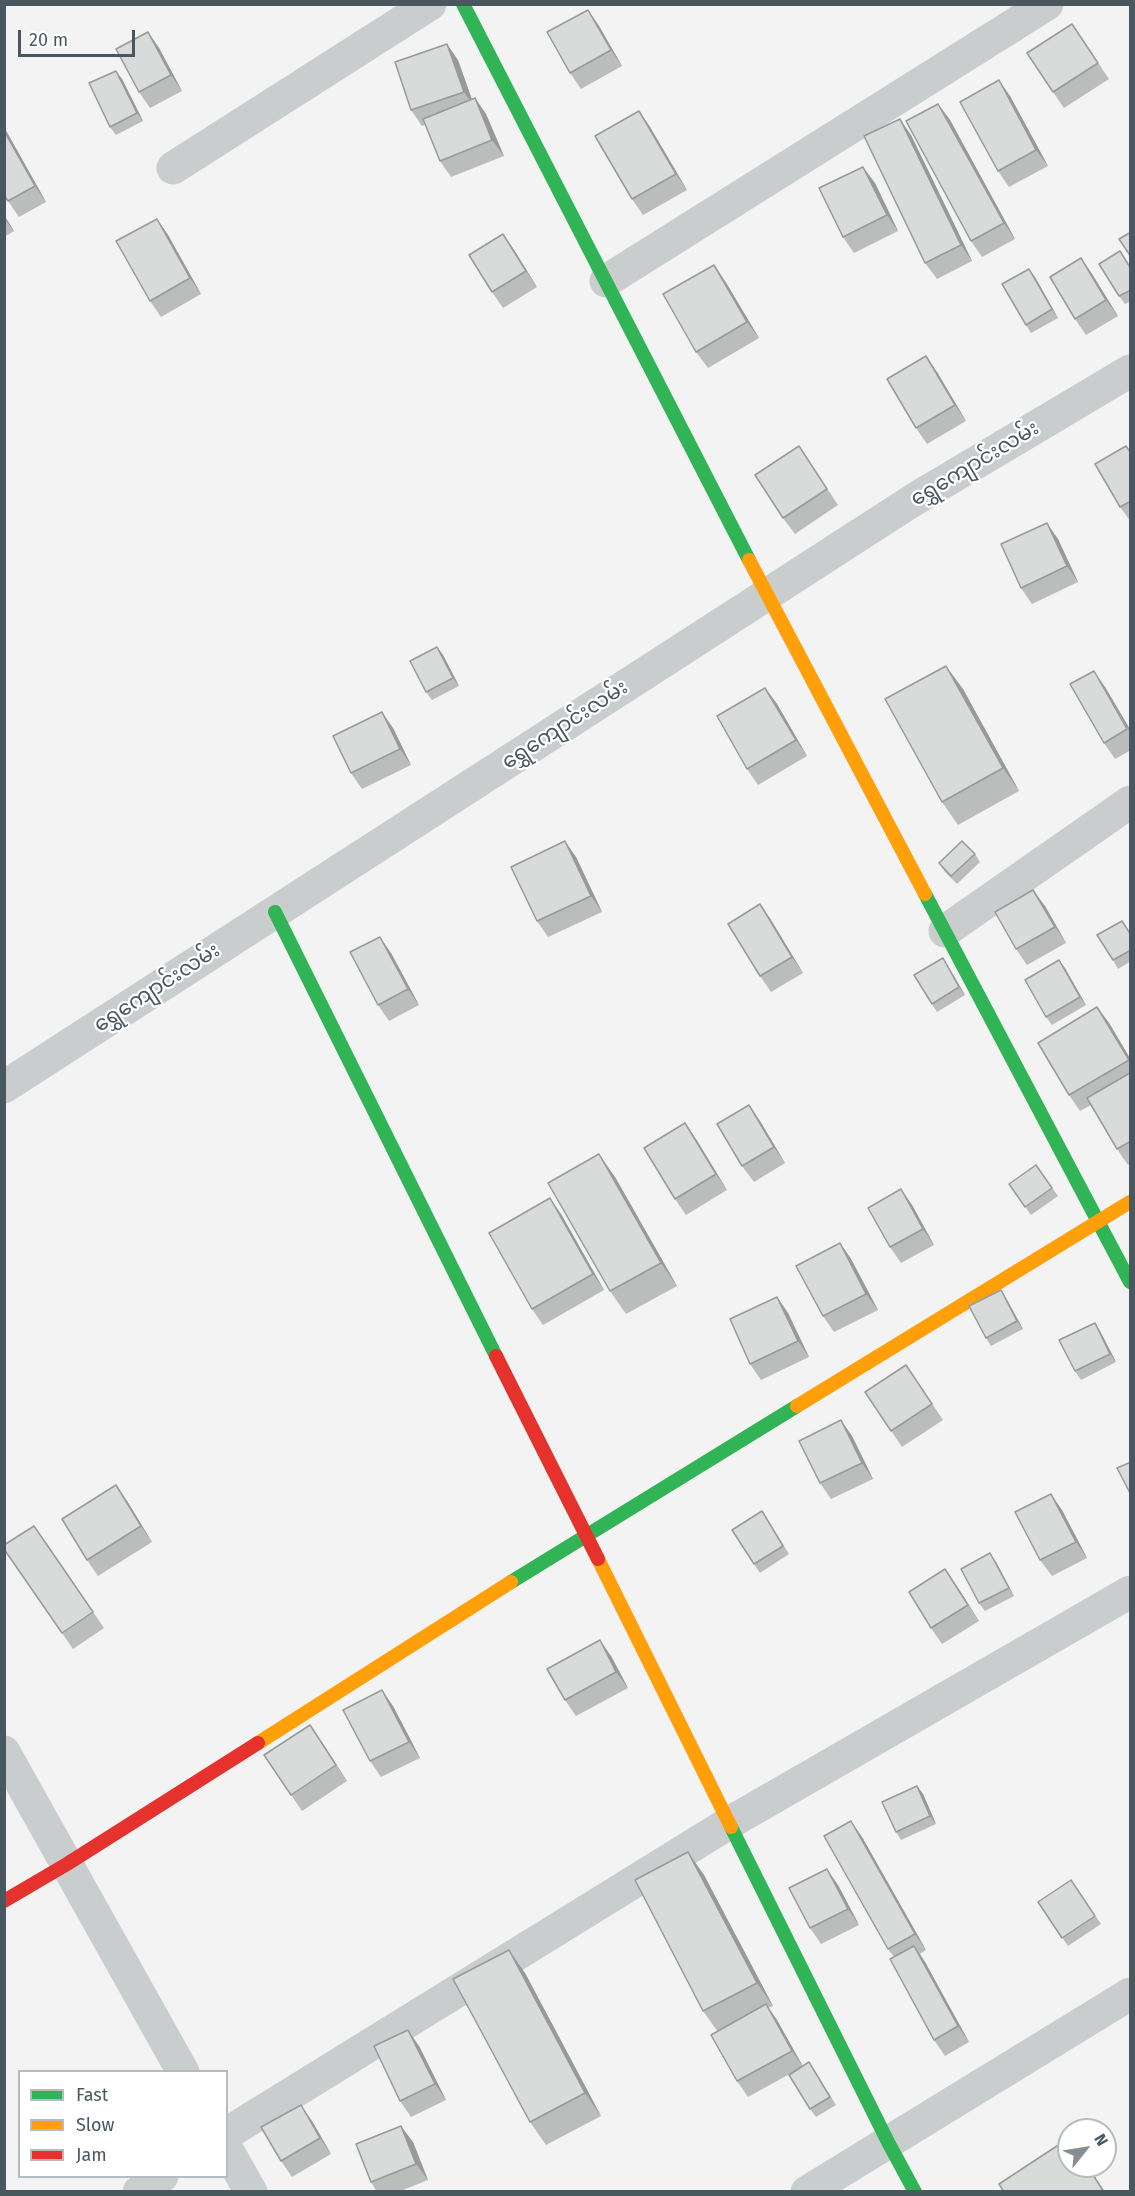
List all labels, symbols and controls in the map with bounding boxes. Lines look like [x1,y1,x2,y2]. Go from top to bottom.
scale bar [21,18,138,56]
text: 20 m [29,29,68,51]
street label: ရွှေကျောင်းလမ်း [906,416,1044,512]
street label: ရွှေကျောင်းလမ်း [497,675,633,775]
street label: ရွှေကျောင်းလမ်း [89,938,225,1038]
legend [18,2070,228,2178]
text: Fast [76,2084,108,2106]
text: Slow [76,2114,114,2136]
north arrow [1057,2118,1117,2178]
text: N [1090,2130,1112,2149]
text: Jam [76,2144,107,2166]

